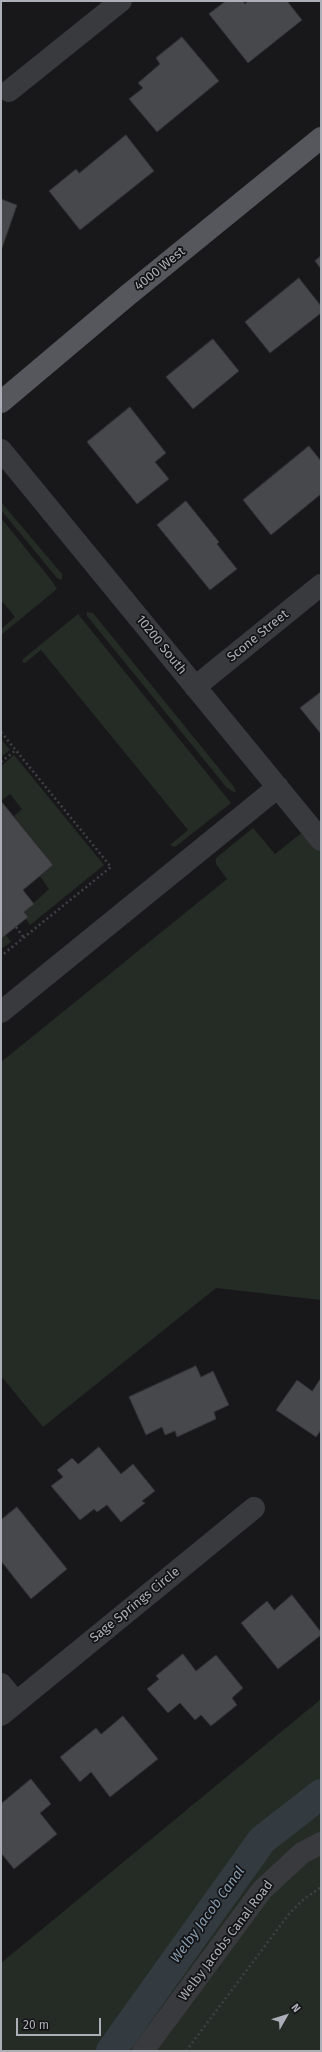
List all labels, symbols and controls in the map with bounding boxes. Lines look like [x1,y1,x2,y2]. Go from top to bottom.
street label: 4000 West [132,244,188,294]
street label: Scone Street [224,607,292,665]
street label: 10200 South [132,612,190,678]
street label: Sage Springs Circle [87,1564,183,1646]
water label: Welby Jacob Canal [167,1864,249,1966]
street label: Welby Jacobs Canal Road [176,1878,276,2004]
north arrow [266,1996,306,2036]
text: N [288,2001,303,2015]
scale bar [18,2010,103,2036]
text: 20 m [23,2018,49,2032]

